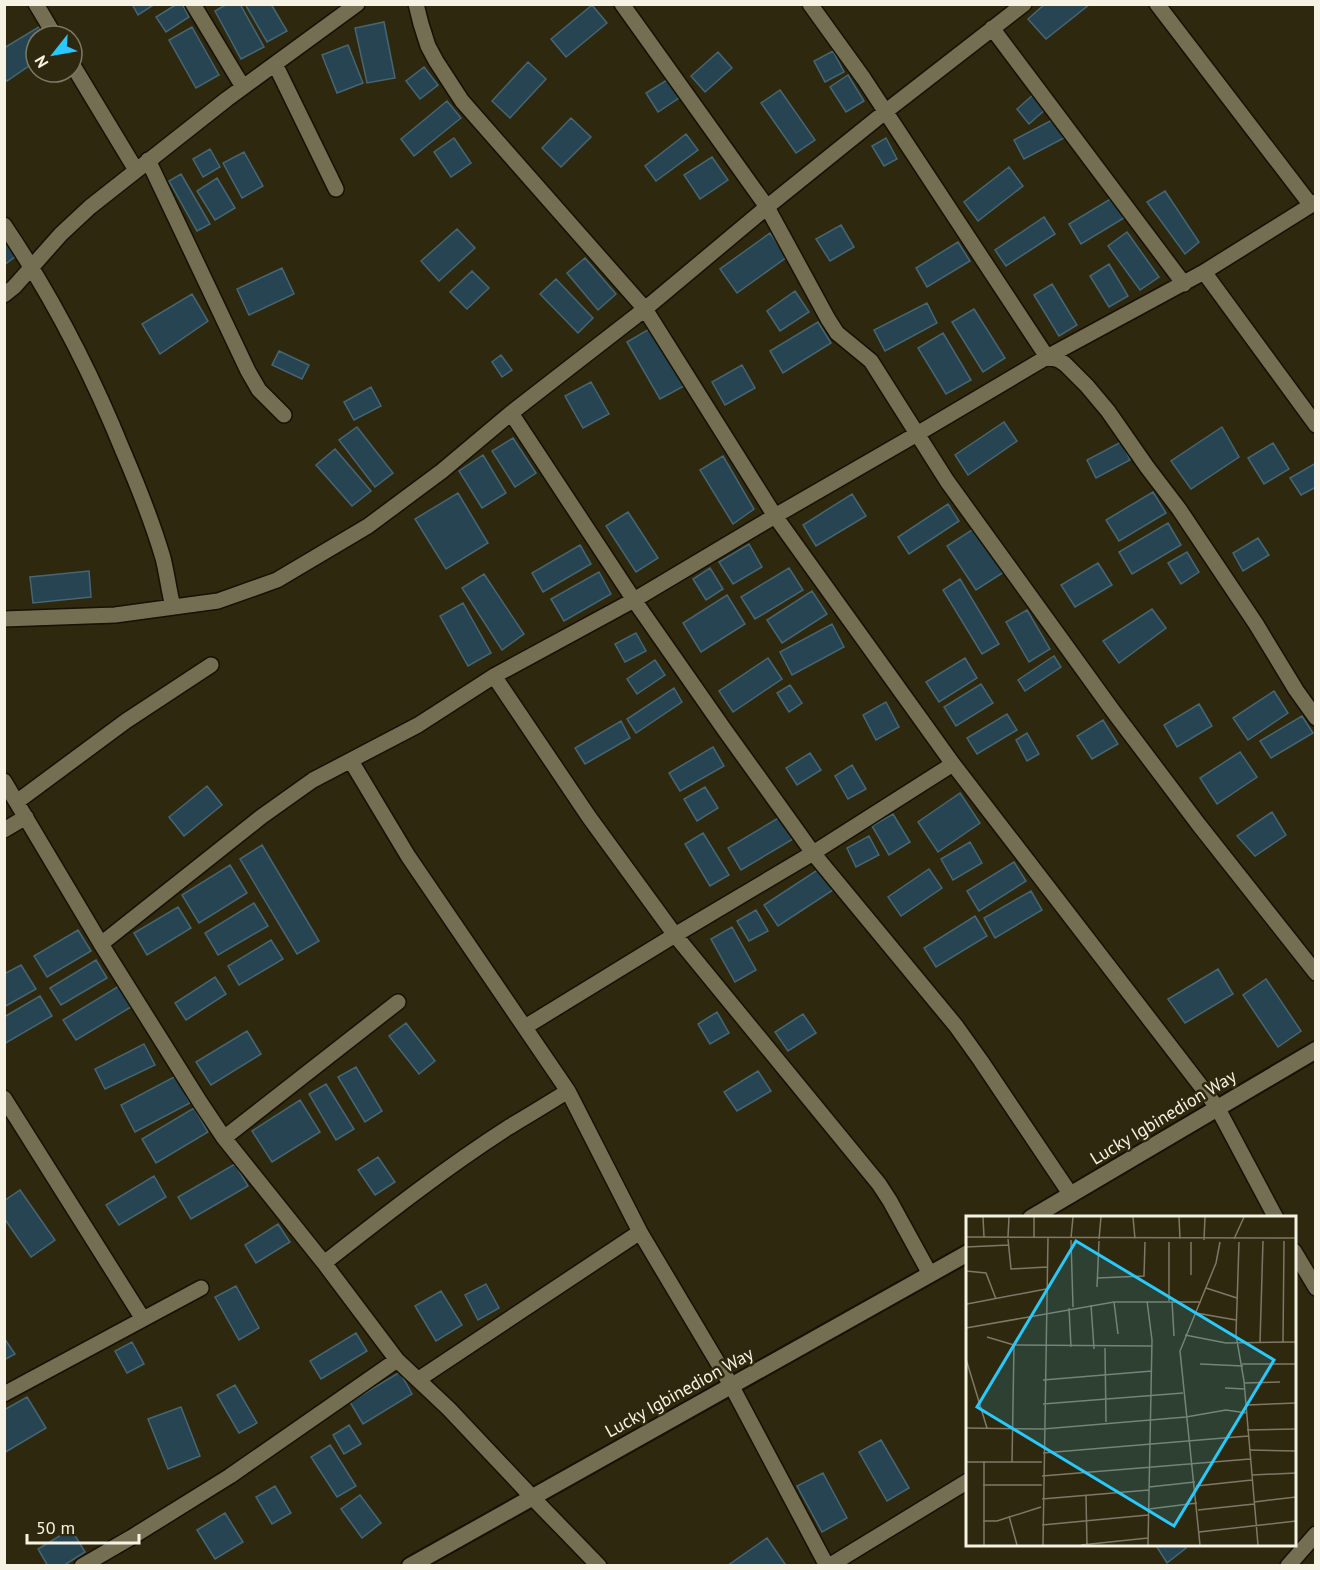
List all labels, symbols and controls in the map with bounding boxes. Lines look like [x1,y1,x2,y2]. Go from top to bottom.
north arrow [24,24,84,84]
text: N [30,52,52,71]
street label: Lucky Igbinedion Way [1086,1064,1241,1170]
inset map [966,1216,1296,1546]
street label: Lucky Igbinedion Way [601,1341,758,1442]
scale bar [27,1507,140,1545]
text: 50 m [36,1516,75,1539]

